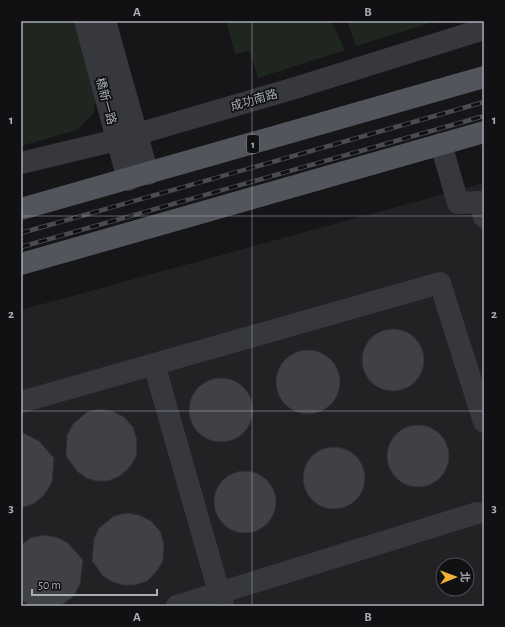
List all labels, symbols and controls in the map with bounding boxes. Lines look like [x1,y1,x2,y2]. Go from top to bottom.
text: A [133,6,141,19]
text: B [364,6,372,19]
street label: 橋新一路 [94,76,119,126]
street label: 成功南路 [229,87,279,112]
text: 1 [9,114,13,127]
text: 1 [492,114,496,127]
road number: 1 [247,135,259,153]
text: 2 [8,308,14,321]
text: 2 [491,308,497,321]
text: 3 [8,502,14,515]
text: 3 [491,502,497,515]
north arrow [435,557,475,597]
scale bar [32,571,157,597]
text: 北 [459,571,470,582]
text: 50 m [38,579,61,591]
text: A [133,611,141,624]
text: B [364,611,372,624]

